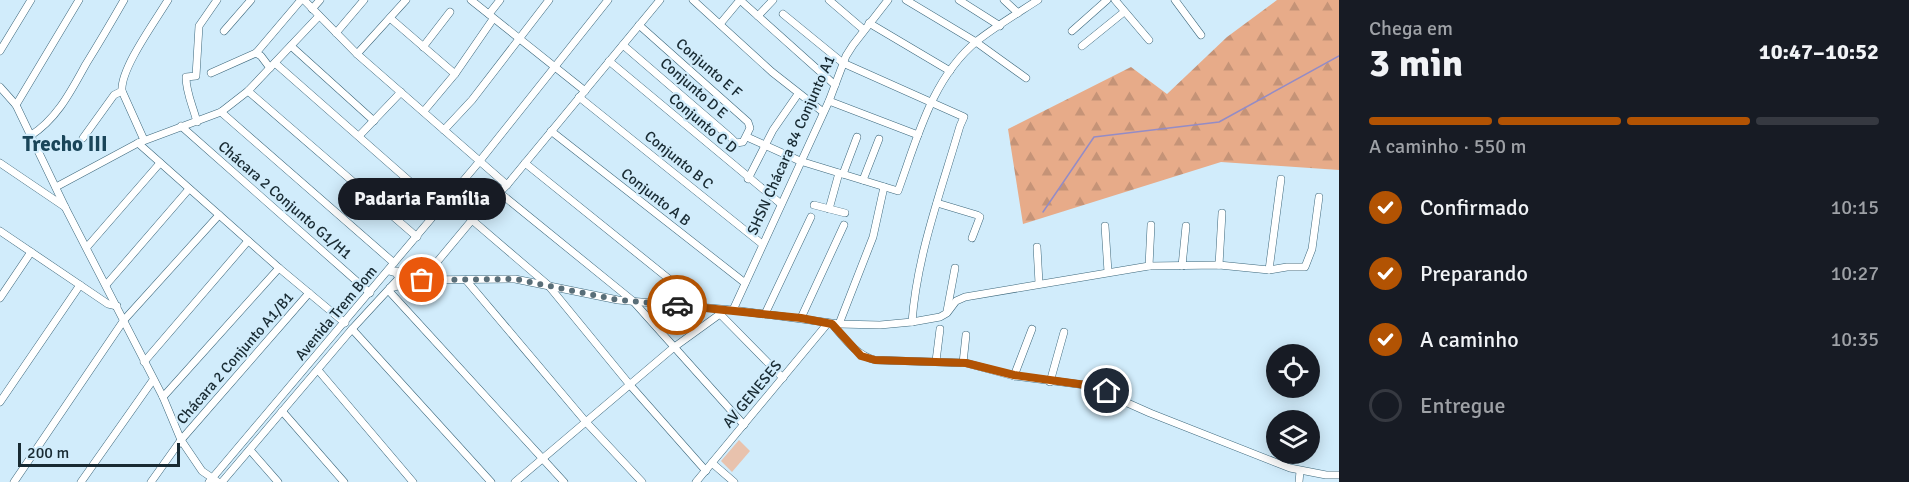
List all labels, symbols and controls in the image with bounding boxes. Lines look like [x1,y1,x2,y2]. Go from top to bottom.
text: Chega em [1369,16,1453,41]
street label: Conjunto E F [672,35,746,102]
text: 10:47–10:52 [1759,38,1879,65]
text: 3 min [1369,39,1463,87]
street label: SHSN Chácara 84 Conjunto A1 [743,52,839,238]
street label: Conjunto D E [657,54,731,122]
street label: Conjunto C D [665,89,741,157]
street label: Conjunto B C [641,127,717,193]
district label: Trecho III [23,131,108,157]
text: A caminho · 550 m [1369,134,1526,159]
street label: Chácara 2 Conjunto G1/H1 [215,137,355,263]
street label: Conjunto A B [618,164,694,230]
callout: Padaria Família [338,178,506,220]
text: Padaria Família [354,186,490,211]
icon: check [1369,191,1402,224]
text: Confirmado [1420,194,1529,221]
text: 10:15 [1830,195,1879,220]
pin [396,254,447,305]
icon: check [1369,257,1402,290]
text: Preparando [1420,260,1528,287]
text: 10:27 [1830,261,1879,286]
street label: Avenida Trem Bom [291,262,381,364]
icon: bag [405,263,438,296]
courier [647,275,707,335]
street label: Chácara 2 Conjunto A1/B1 [173,288,297,428]
icon: car [661,289,694,322]
icon: check [1369,323,1402,356]
text: A caminho [1420,326,1519,353]
text: 10:35 [1830,327,1879,352]
map controls [1266,344,1320,464]
button: locate [1266,344,1320,398]
street label: AV GENESES [719,357,785,431]
pin [1081,365,1132,416]
icon: home [1090,374,1123,407]
text: Entregue [1420,392,1505,419]
button: layers [1266,410,1320,464]
scale bar [18,440,180,468]
text: 200 m [27,443,69,463]

